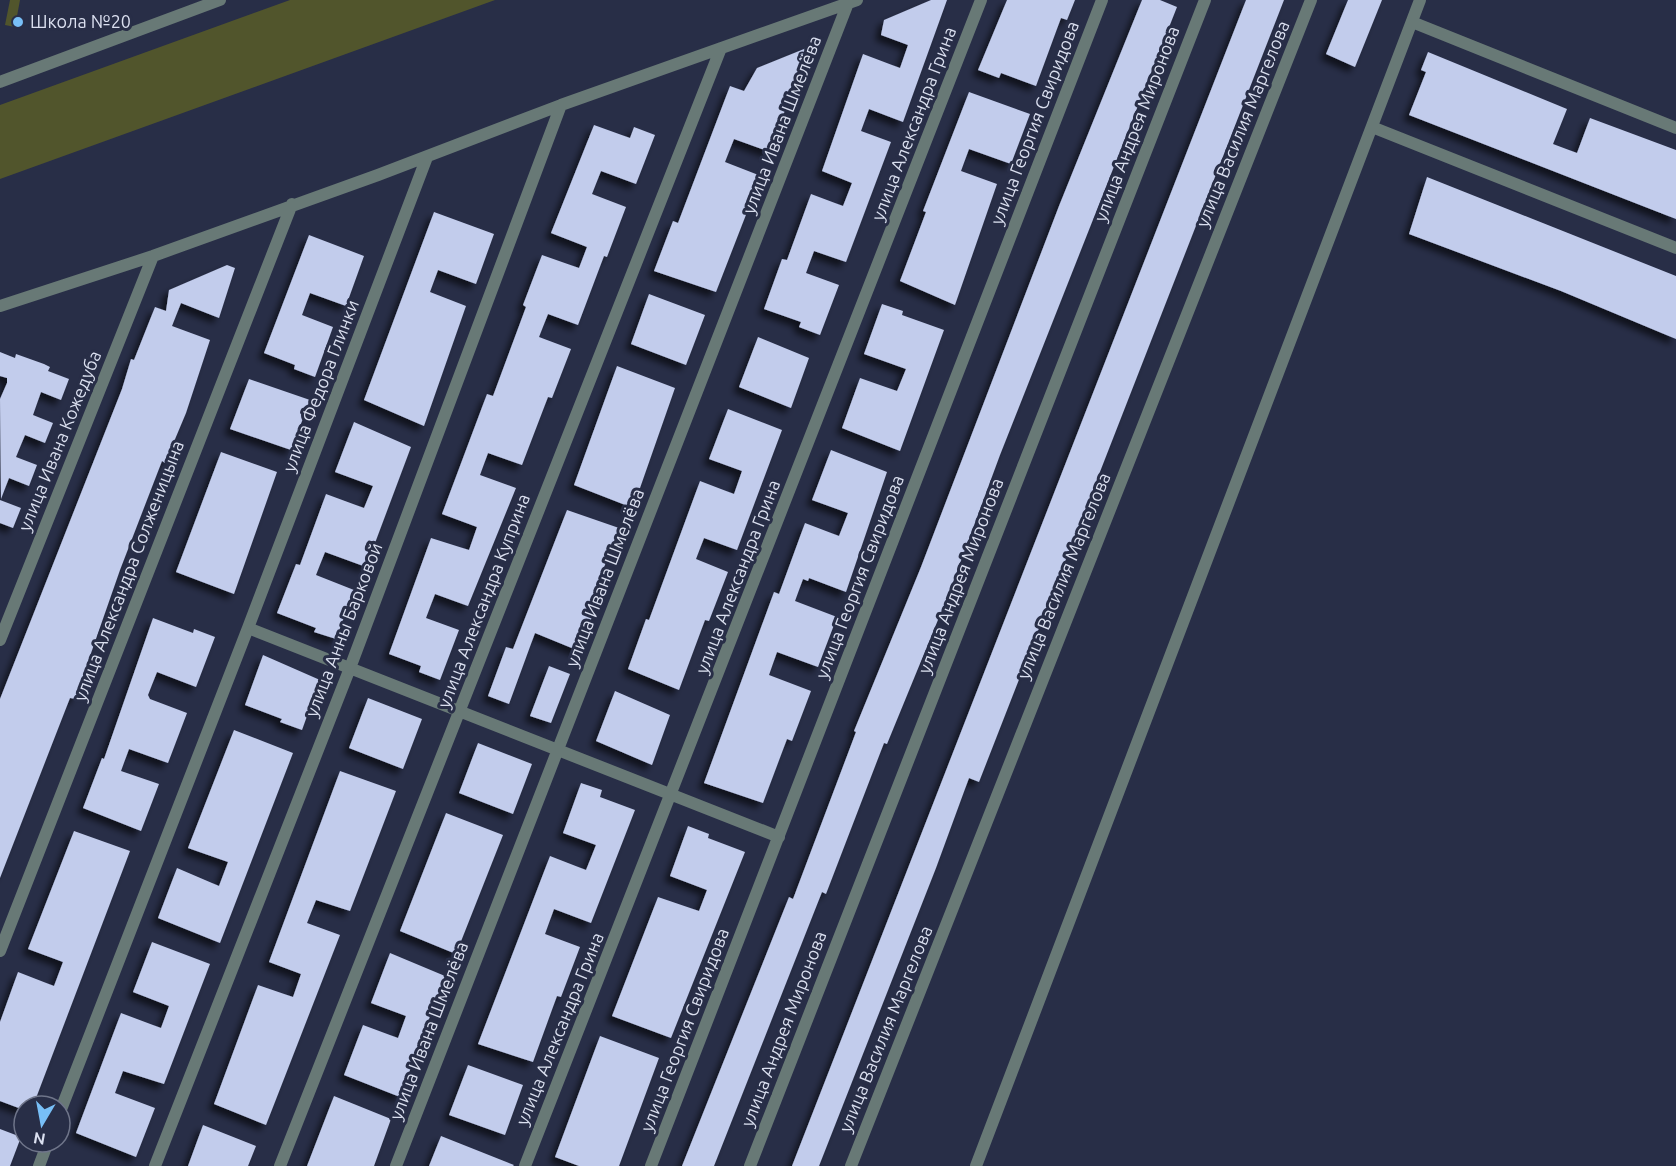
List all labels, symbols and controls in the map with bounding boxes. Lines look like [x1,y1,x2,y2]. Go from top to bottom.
place label: Школа №20 [30,11,131,31]
marker: Школа №20 [11,15,25,29]
street label: улица Василия Маргелова [1191,17,1293,230]
street label: улица Георгия Свиридова [986,18,1082,227]
street label: улица Андрея Миронова [1089,23,1183,224]
street label: улица Александра Грина [867,24,959,223]
street label: улица Ивана Шмелёва [738,33,824,217]
street label: улица Федора Глинки [278,297,362,474]
street label: улица Ивана Кожедуба [14,347,104,534]
street label: улица Александра Солженицына [69,438,187,704]
street label: улица Василия Маргелова [1012,469,1114,682]
street label: улица Георгия Свиридова [811,472,907,681]
street label: улица Андрея Миронова [913,475,1007,676]
street label: улица Александра Грина [691,477,783,676]
street label: улица Ивана Шмелёва [561,486,647,670]
street label: улица Александра Куприна [433,491,533,711]
street label: улица Анны Барковой [301,540,386,720]
street label: улица Василия Маргелова [834,922,936,1135]
street label: улица Георгия Свиридова [636,925,732,1134]
street label: улица Андрея Миронова [736,928,830,1129]
street label: улица Александра Грина [511,929,607,1128]
street label: улица Ивана Шмелёва [385,939,471,1123]
north arrow [12,1094,72,1154]
text: N [32,1129,47,1149]

